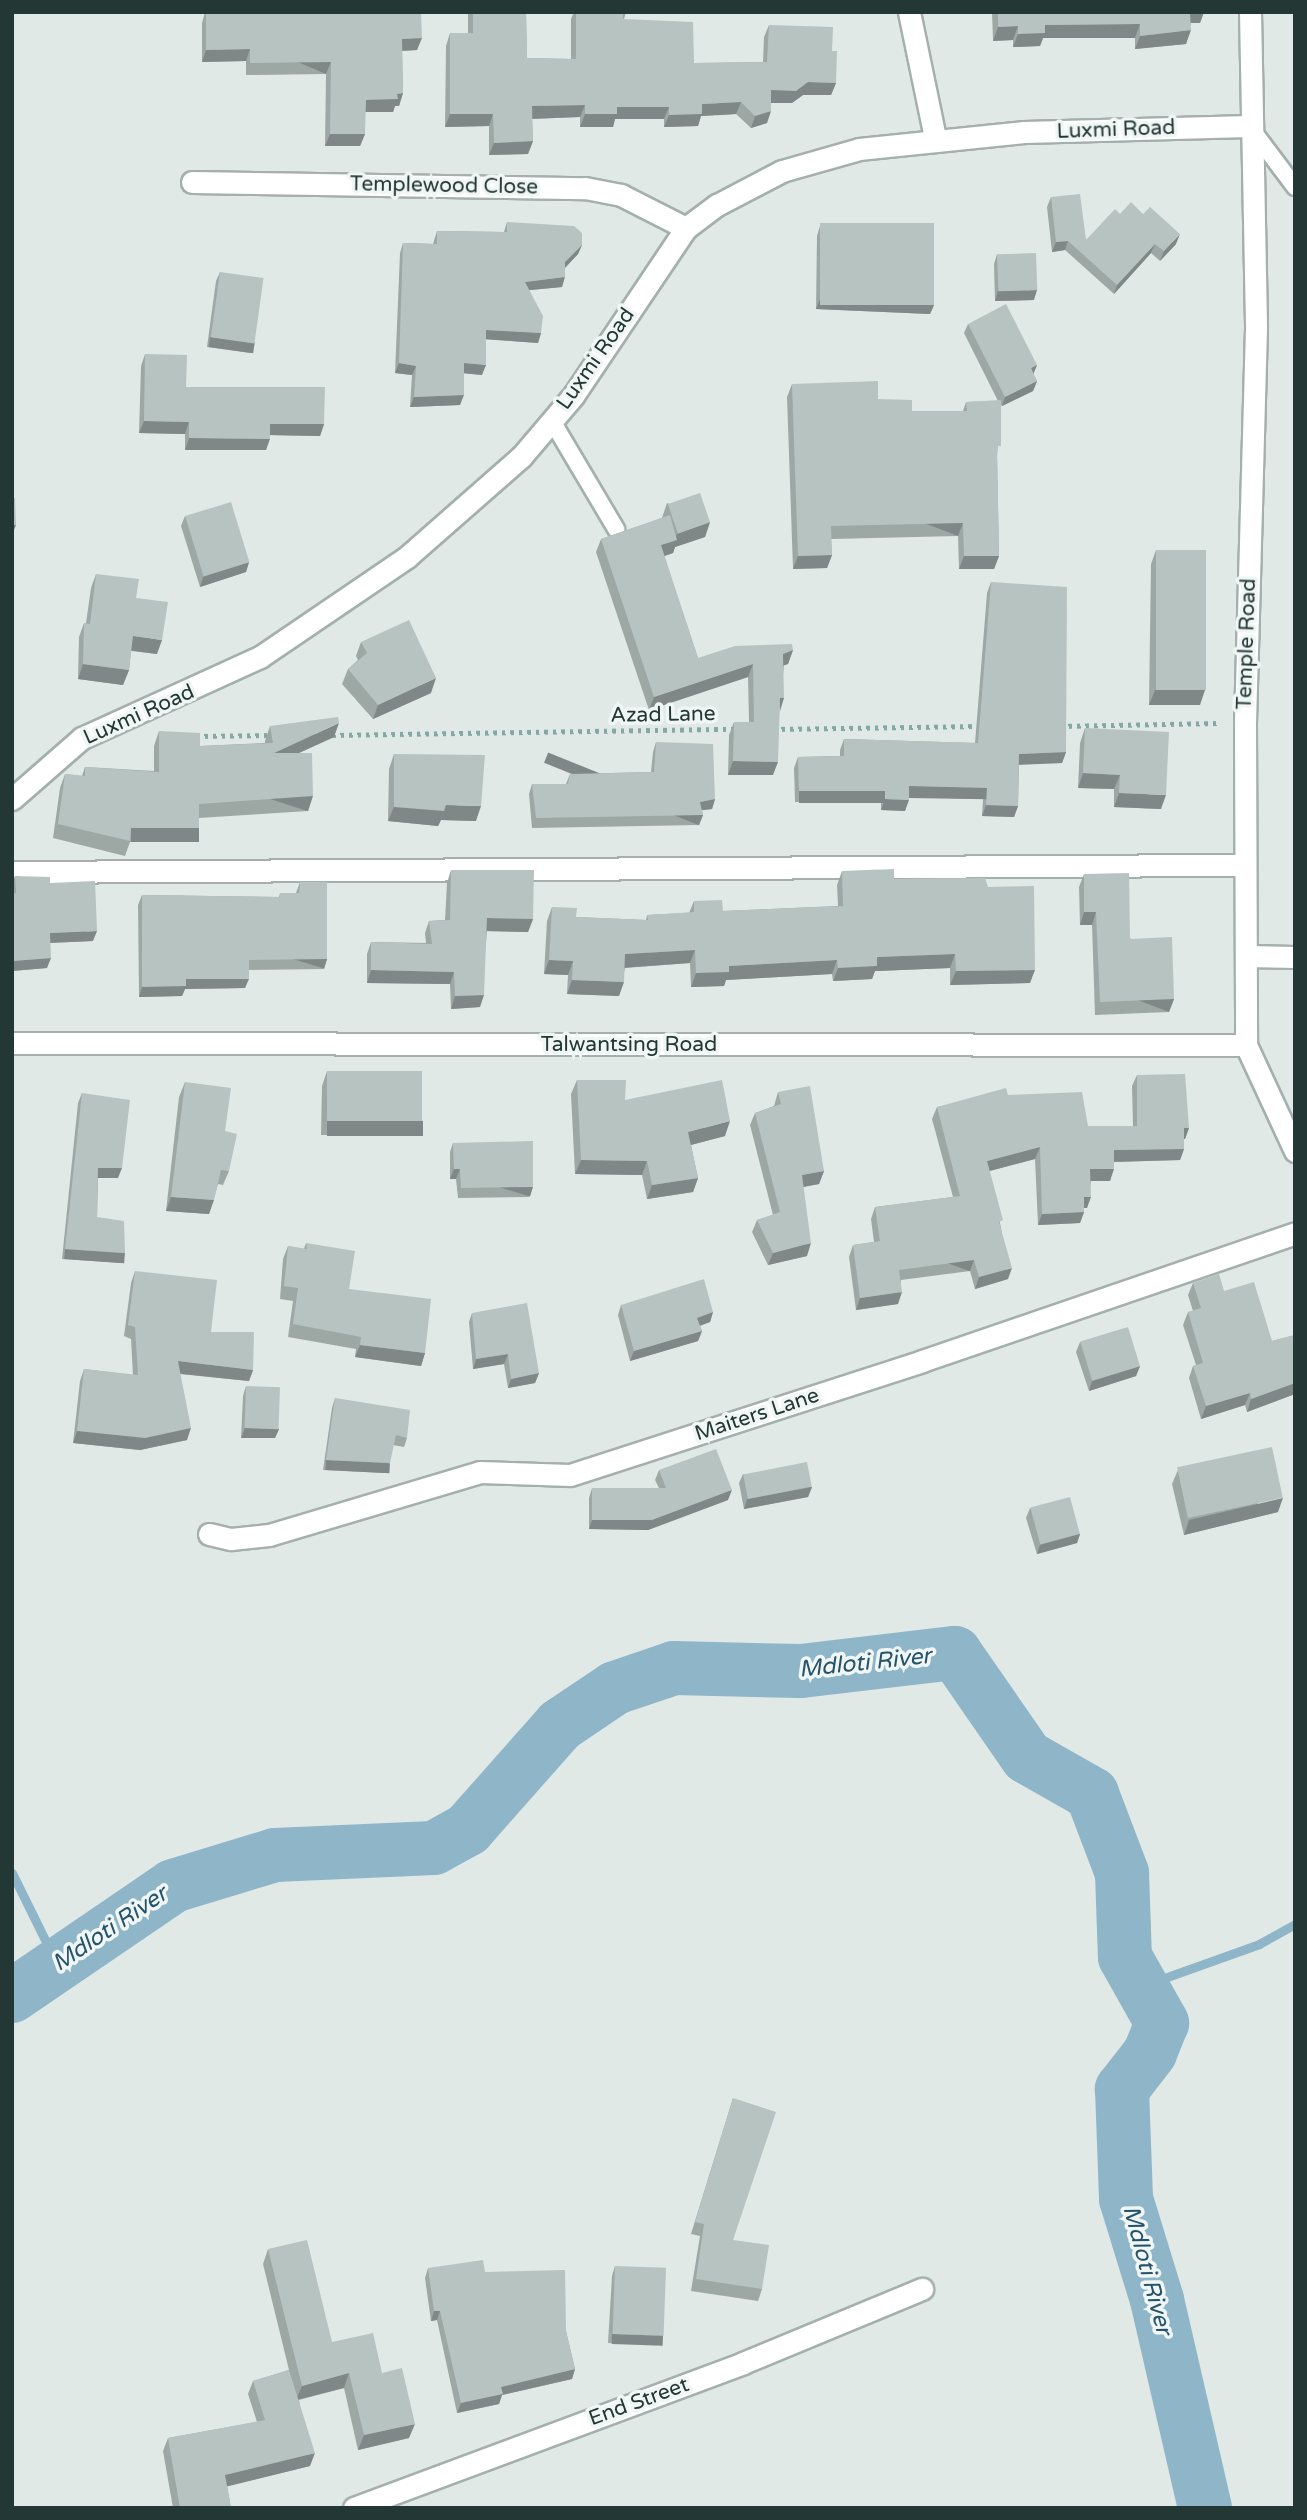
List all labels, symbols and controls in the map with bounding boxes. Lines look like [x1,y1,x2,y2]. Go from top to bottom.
street label: Luxmi Road [1056,115,1176,145]
street label: Templewood Close [350,172,538,200]
street label: Luxmi Road [552,303,640,415]
street label: Temple Road [1232,578,1262,710]
street label: Luxmi Road [80,679,198,751]
street label: Azad Lane [610,701,716,729]
street label: Talwantsing Road [541,1032,717,1058]
street label: Maiters Lane [692,1383,822,1447]
water label: Mdloti River [798,1642,932,1684]
water label: Mdloti River [47,1881,173,1977]
water label: Mdloti River [1117,2202,1177,2338]
street label: End Street [585,2372,693,2432]

